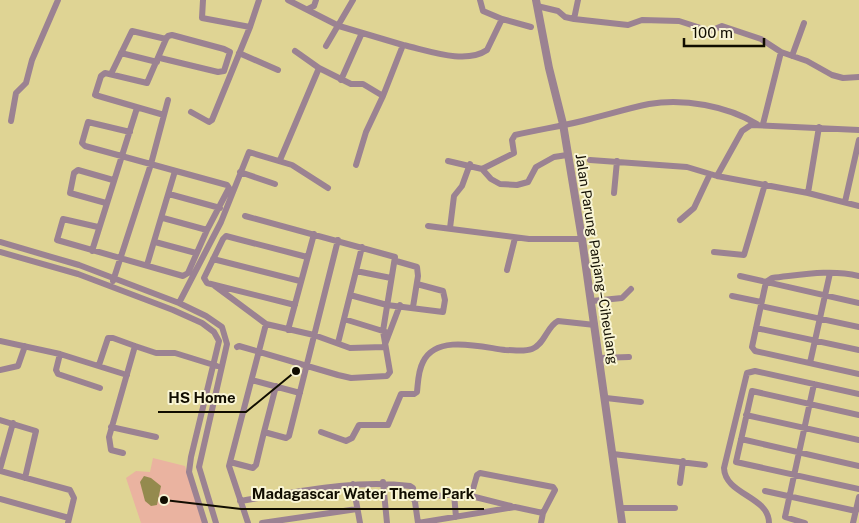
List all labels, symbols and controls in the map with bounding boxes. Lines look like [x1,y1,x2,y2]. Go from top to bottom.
scale bar [684,15,764,47]
text: 100 m [692,24,733,41]
street label: Jalan Parung Panjang–Ciheulang [572,153,622,366]
callout: HS Home [158,382,246,412]
text: HS Home [168,389,236,406]
callout: Madagascar Water Theme Park [241,479,484,509]
text: Madagascar Water Theme Park [252,485,475,502]

